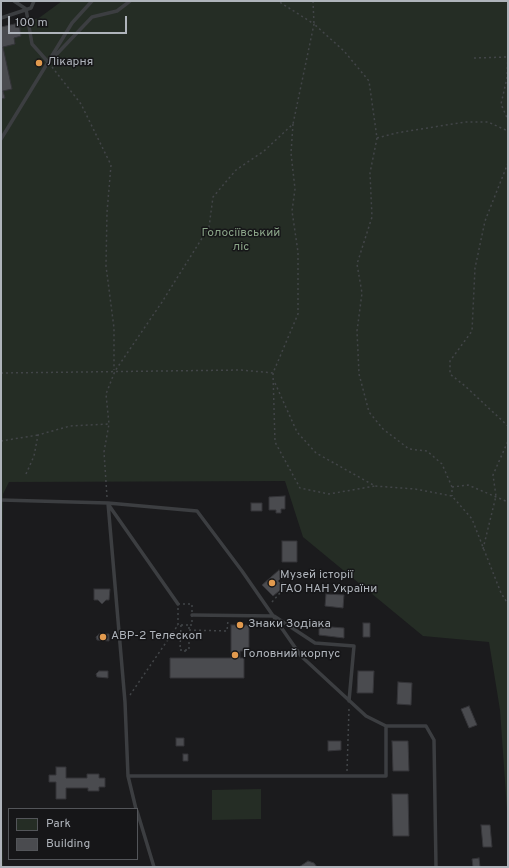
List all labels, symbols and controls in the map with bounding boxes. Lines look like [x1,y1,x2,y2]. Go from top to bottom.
scale bar [10,8,129,34]
text: 100 m [15,15,48,31]
place label: Лікарня [47,56,93,70]
marker: Лікарня [34,58,44,68]
park label: Голосіївський ліс [202,227,280,255]
place label: Музей історії ГАО НАН України [280,569,377,597]
marker: Музей історії ГАО НАН України [267,578,277,588]
place label: Знаки Зодіака [248,618,331,632]
marker: Знаки Зодіака [235,620,245,630]
place label: АВР-2 Телескоп [111,630,202,644]
marker: АВР-2 Телескоп [98,632,108,642]
place label: Головний корпус [243,648,340,662]
marker: Головний корпус [230,650,240,660]
legend [8,808,138,860]
text: Park [46,816,71,832]
text: Building [46,836,90,852]

